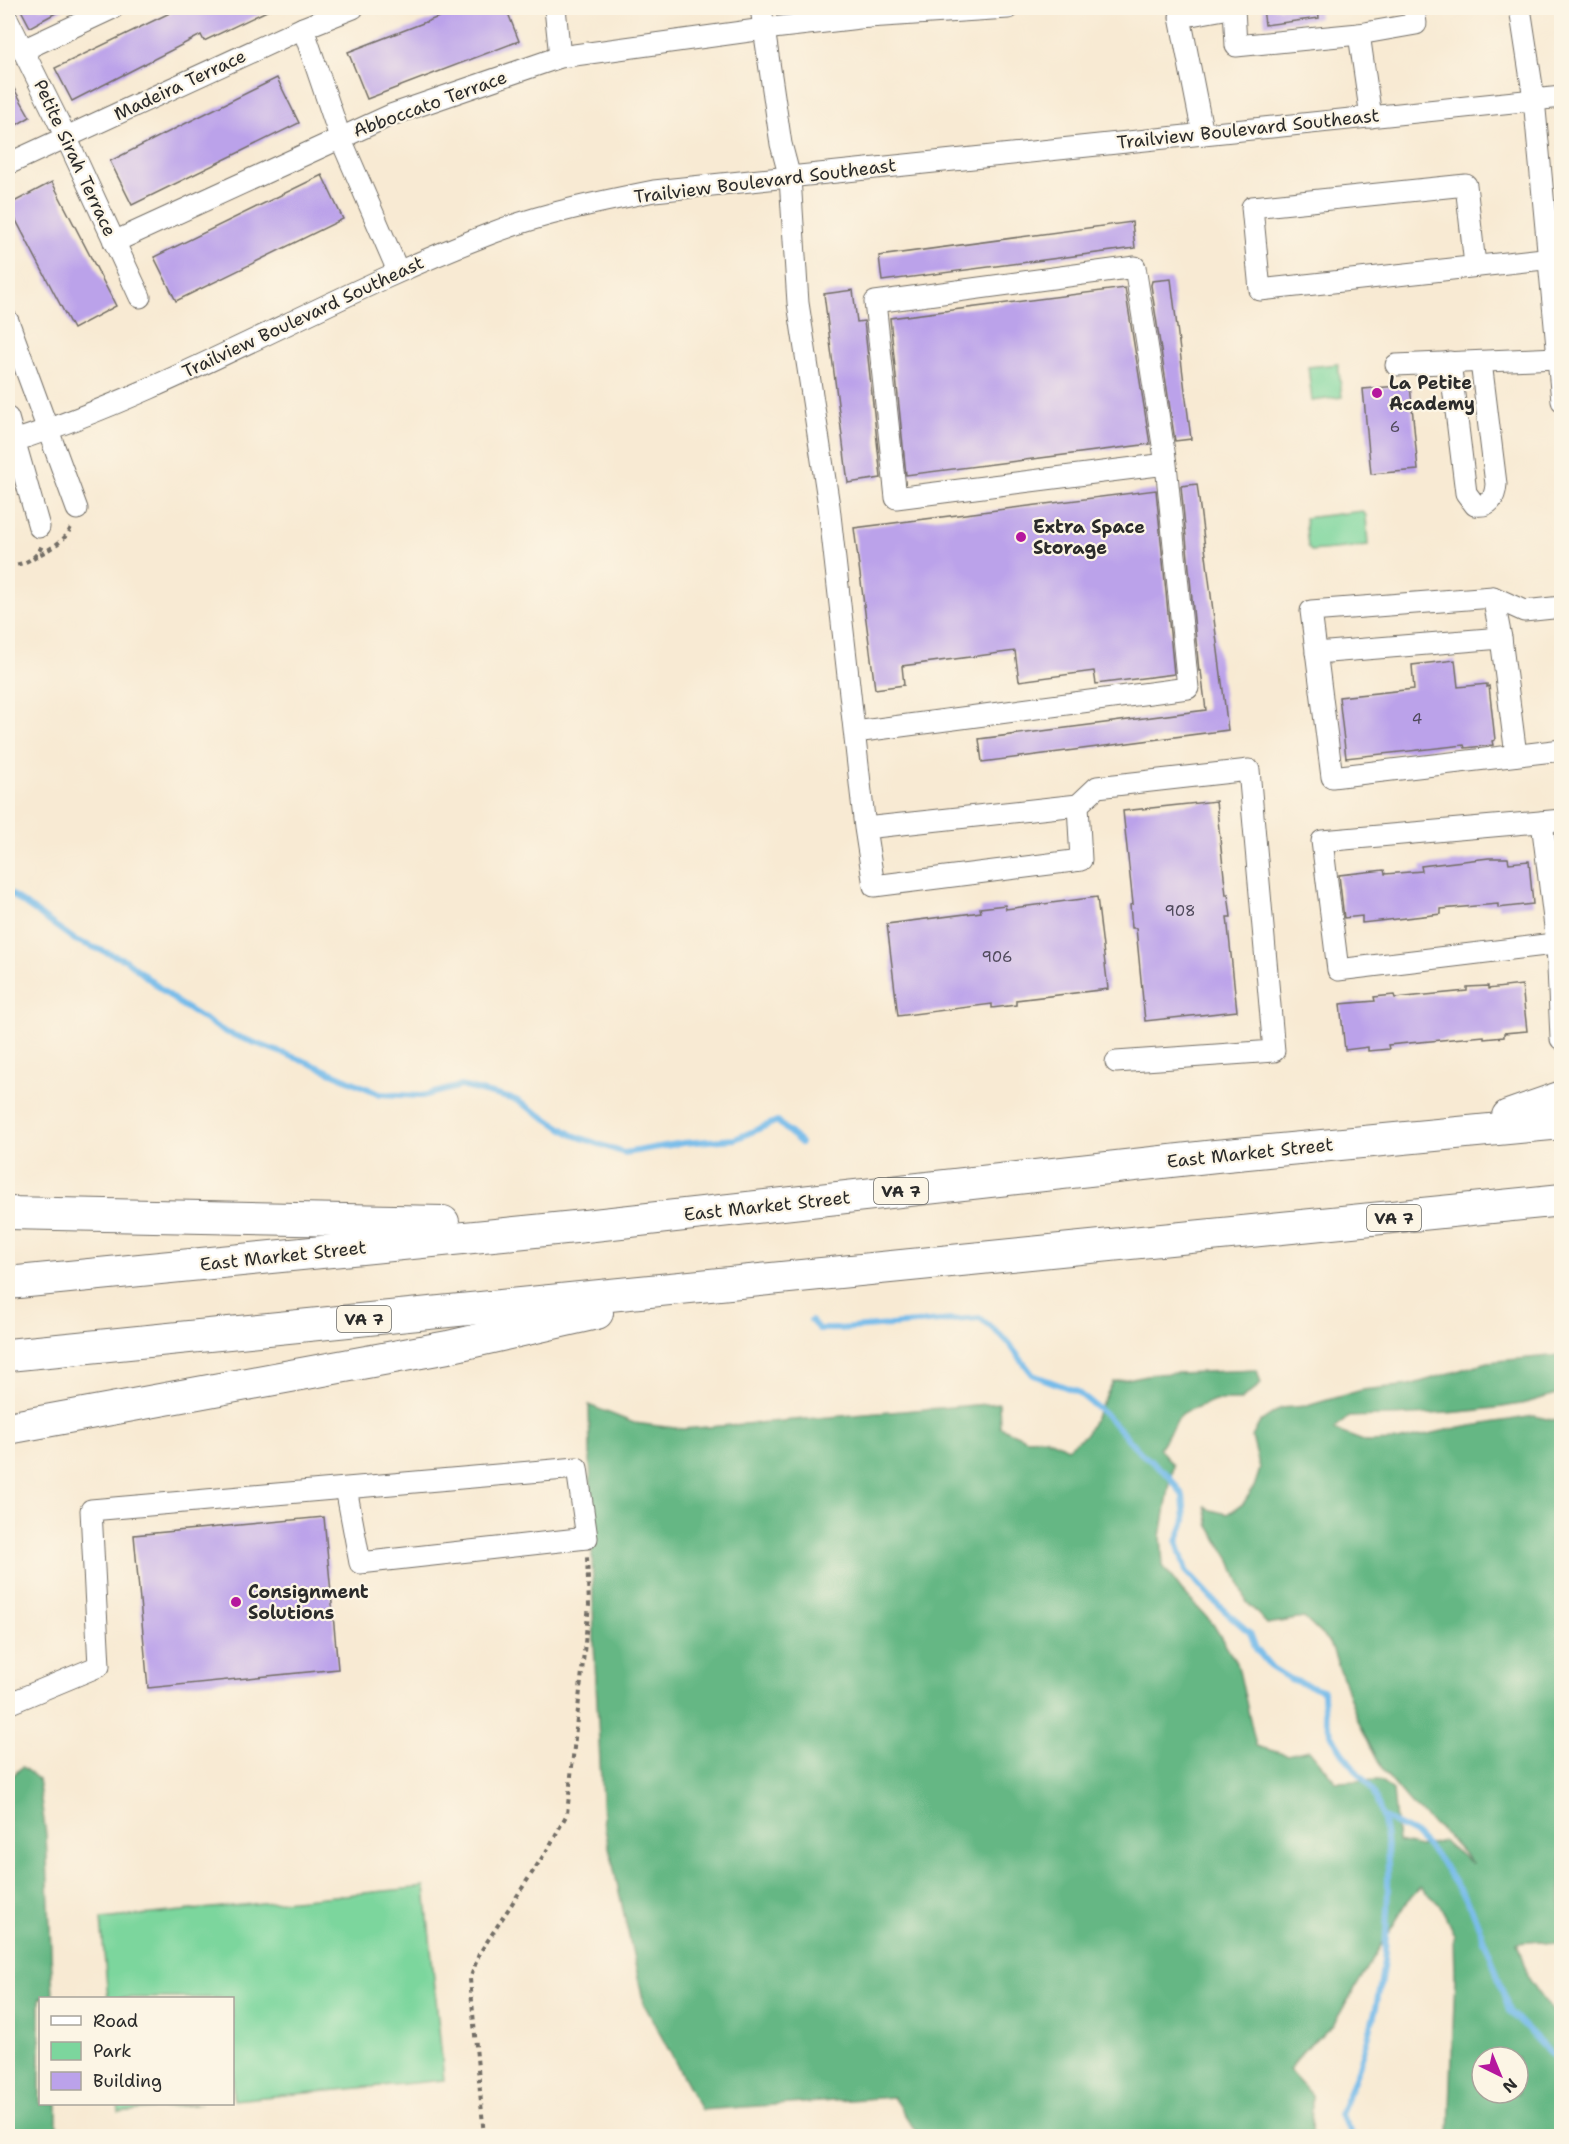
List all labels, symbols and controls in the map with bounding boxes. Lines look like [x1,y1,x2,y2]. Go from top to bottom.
street label: Madeira Terrace [110,44,250,126]
street label: Abboccato Terrace [350,65,510,143]
street label: Petite Sirah Terrace [28,76,122,240]
street label: Trailview Boulevard Southeast [1116,103,1381,155]
street label: Trailview Boulevard Southeast [633,153,898,209]
street label: Trailview Boulevard Southeast [178,250,428,384]
place label: La Petite Academy [1389,371,1475,416]
marker: La Petite Academy [1370,386,1384,400]
house number: 6 [1390,417,1400,437]
place label: Extra Space Storage [1033,515,1145,560]
marker: Extra Space Storage [1014,530,1028,544]
house number: 4 [1412,709,1422,729]
house number: 908 [1164,901,1196,921]
house number: 906 [982,947,1013,967]
street label: East Market Street [1166,1132,1335,1174]
road number: VA 7 [874,1178,928,1204]
street label: East Market Street [683,1185,852,1227]
road number: VA 7 [1367,1205,1421,1231]
street label: East Market Street [199,1235,368,1277]
road number: VA 7 [337,1306,391,1332]
place label: Consignment Solutions [248,1580,369,1625]
marker: Consignment Solutions [229,1595,243,1609]
legend [39,1997,234,2105]
text: Road [93,2009,138,2033]
text: Park [93,2039,132,2063]
north arrow [1470,2045,1530,2105]
text: Building [93,2069,162,2093]
text: N [1498,2074,1522,2098]

